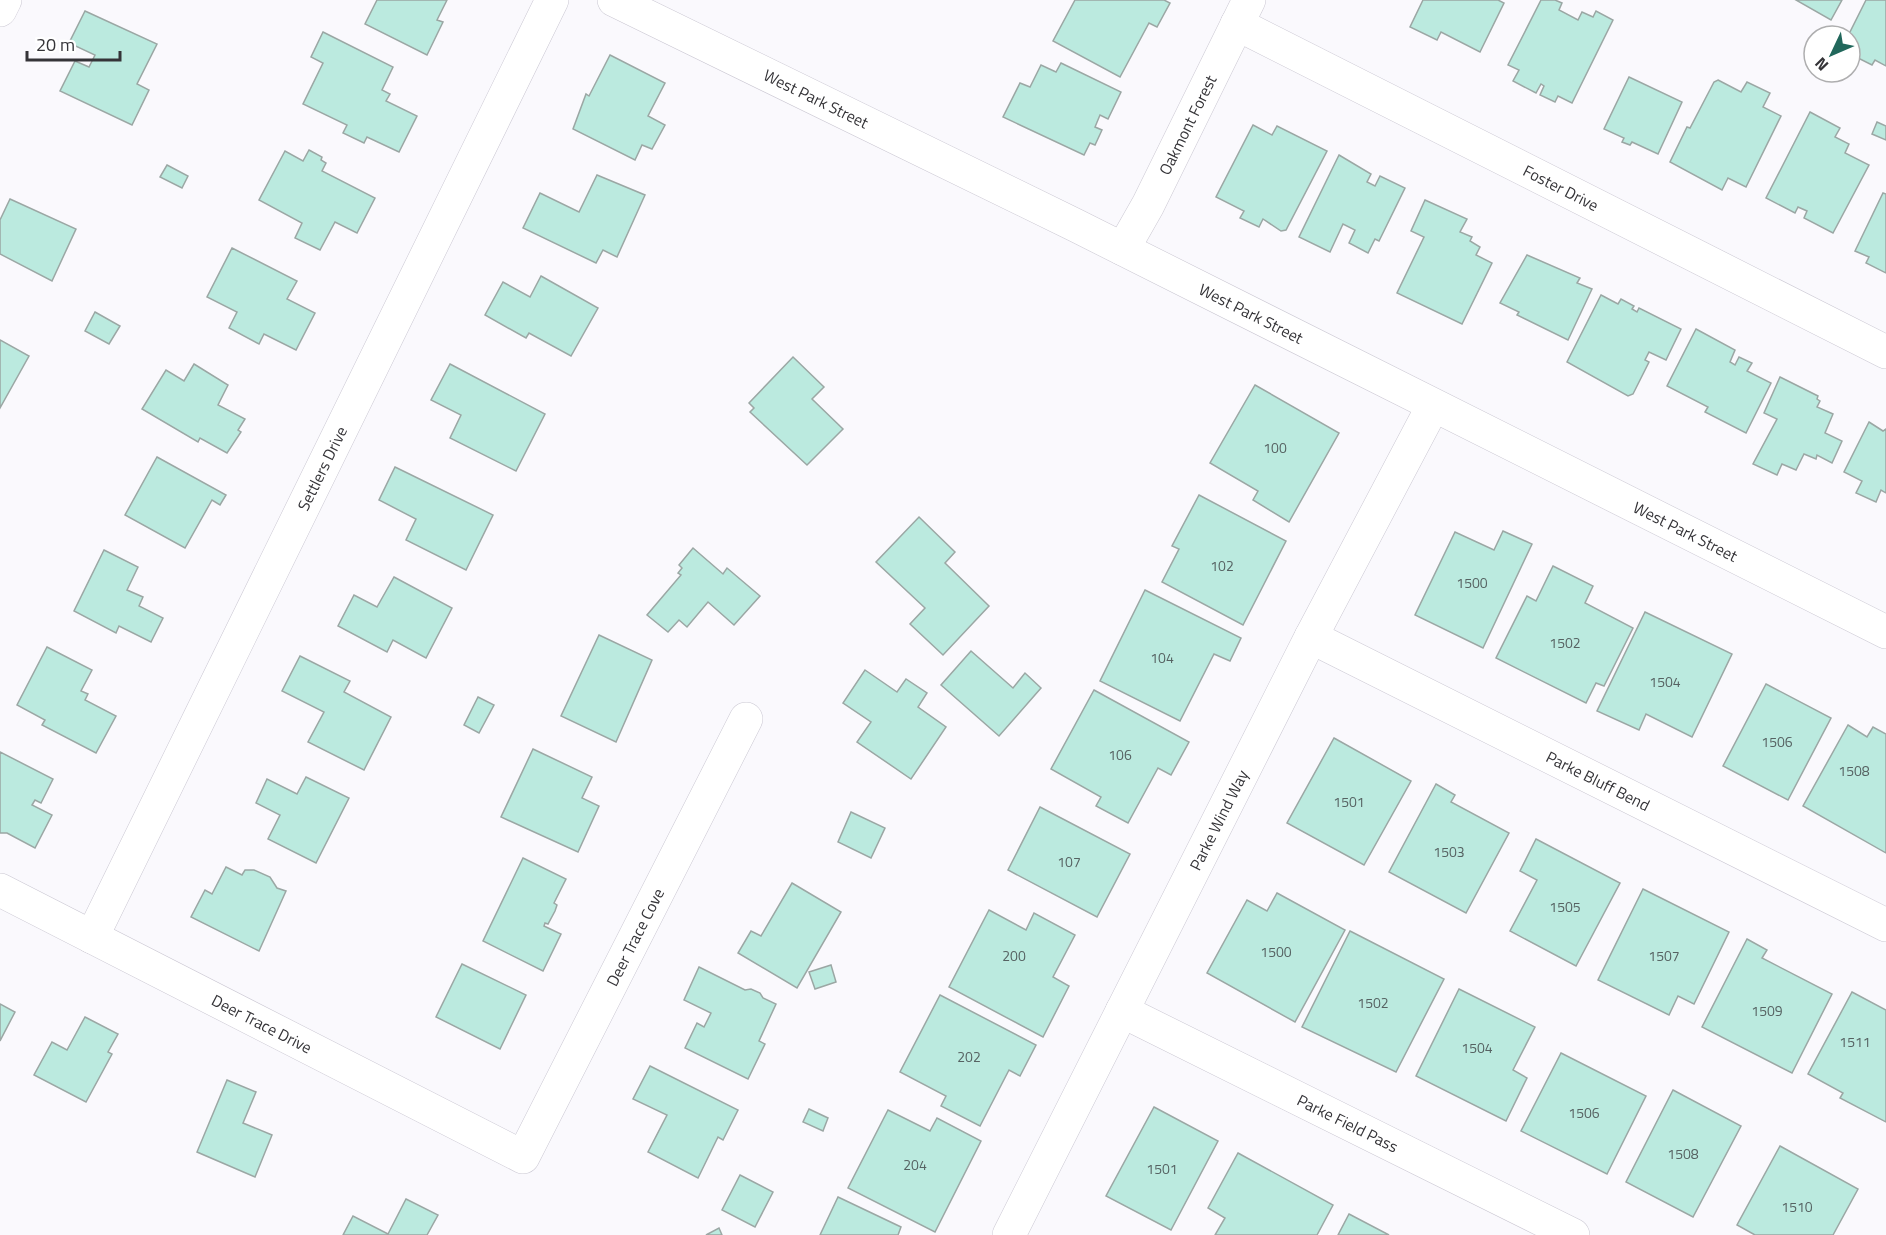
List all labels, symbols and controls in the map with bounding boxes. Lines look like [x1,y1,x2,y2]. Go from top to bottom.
scale bar [27,24,120,62]
north arrow [1802,24,1862,84]
text: 20 m [36,31,75,58]
text: N [1809,52,1834,77]
street label: West Park Street [760,63,873,135]
street label: Oakmont Forest [1153,70,1223,179]
street label: Foster Drive [1519,159,1603,217]
street label: West Park Street [1195,277,1308,350]
street label: Settlers Drive [291,422,353,515]
house number: 100 [1263,437,1287,458]
street label: West Park Street [1629,495,1742,568]
house number: 102 [1210,555,1234,576]
house number: 1500 [1456,572,1488,593]
house number: 1502 [1549,632,1581,653]
house number: 104 [1150,647,1174,668]
house number: 1504 [1649,671,1681,692]
house number: 1506 [1761,731,1793,752]
house number: 106 [1108,744,1132,765]
street label: Parke Bluff Bend [1542,745,1654,817]
house number: 1508 [1838,760,1870,781]
street label: Parke Wind Way [1183,765,1254,874]
house number: 1501 [1333,791,1365,812]
house number: 1503 [1433,841,1465,862]
house number: 107 [1057,851,1081,872]
street label: Deer Trace Cove [600,884,670,990]
house number: 1505 [1549,896,1581,917]
house number: 1500 [1260,941,1292,962]
house number: 200 [1002,945,1026,966]
house number: 1507 [1648,945,1680,966]
street label: Deer Trace Drive [208,988,316,1059]
house number: 1502 [1357,992,1389,1013]
house number: 1509 [1751,1000,1783,1021]
house number: 1511 [1839,1031,1871,1052]
house number: 1504 [1461,1037,1493,1058]
house number: 202 [957,1046,981,1067]
street label: Parke Field Pass [1293,1088,1402,1158]
house number: 1506 [1568,1102,1600,1123]
house number: 1508 [1667,1143,1699,1164]
house number: 204 [903,1154,927,1175]
house number: 1501 [1146,1158,1178,1179]
house number: 1510 [1781,1196,1813,1217]

